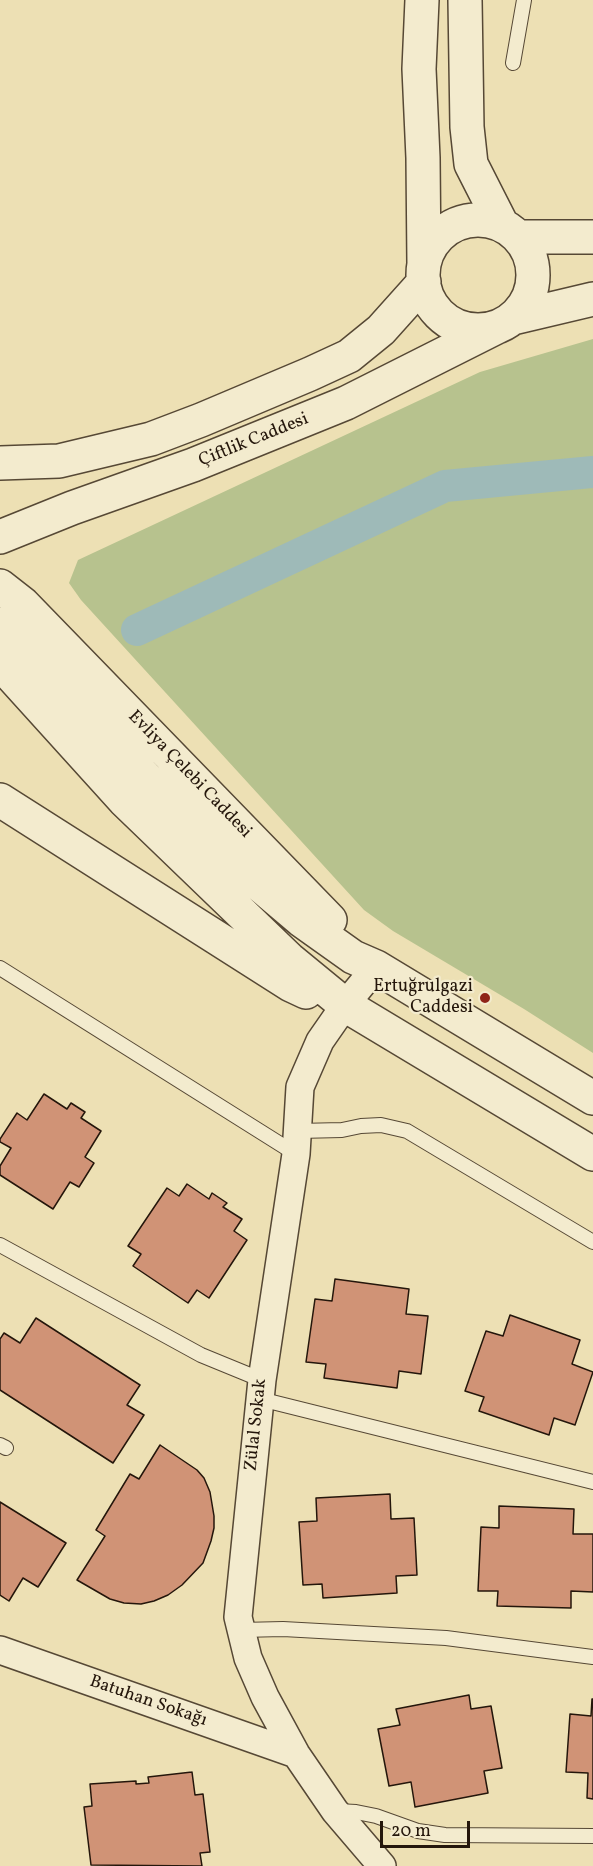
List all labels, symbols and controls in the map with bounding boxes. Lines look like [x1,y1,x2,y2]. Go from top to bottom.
street label: Çiftlik Caddesi [196,409,312,473]
street label: Evliya Çelebi Caddesi [122,707,256,843]
place label: Ertuğrulgazi Caddesi [373,977,473,1020]
marker: Ertuğrulgazi Caddesi [478,991,492,1005]
street label: Zülal Sokak [241,1378,273,1472]
street label: Batuhan Sokağı [86,1672,210,1732]
scale bar [383,1809,473,1847]
text: 20 m [391,1819,431,1844]

